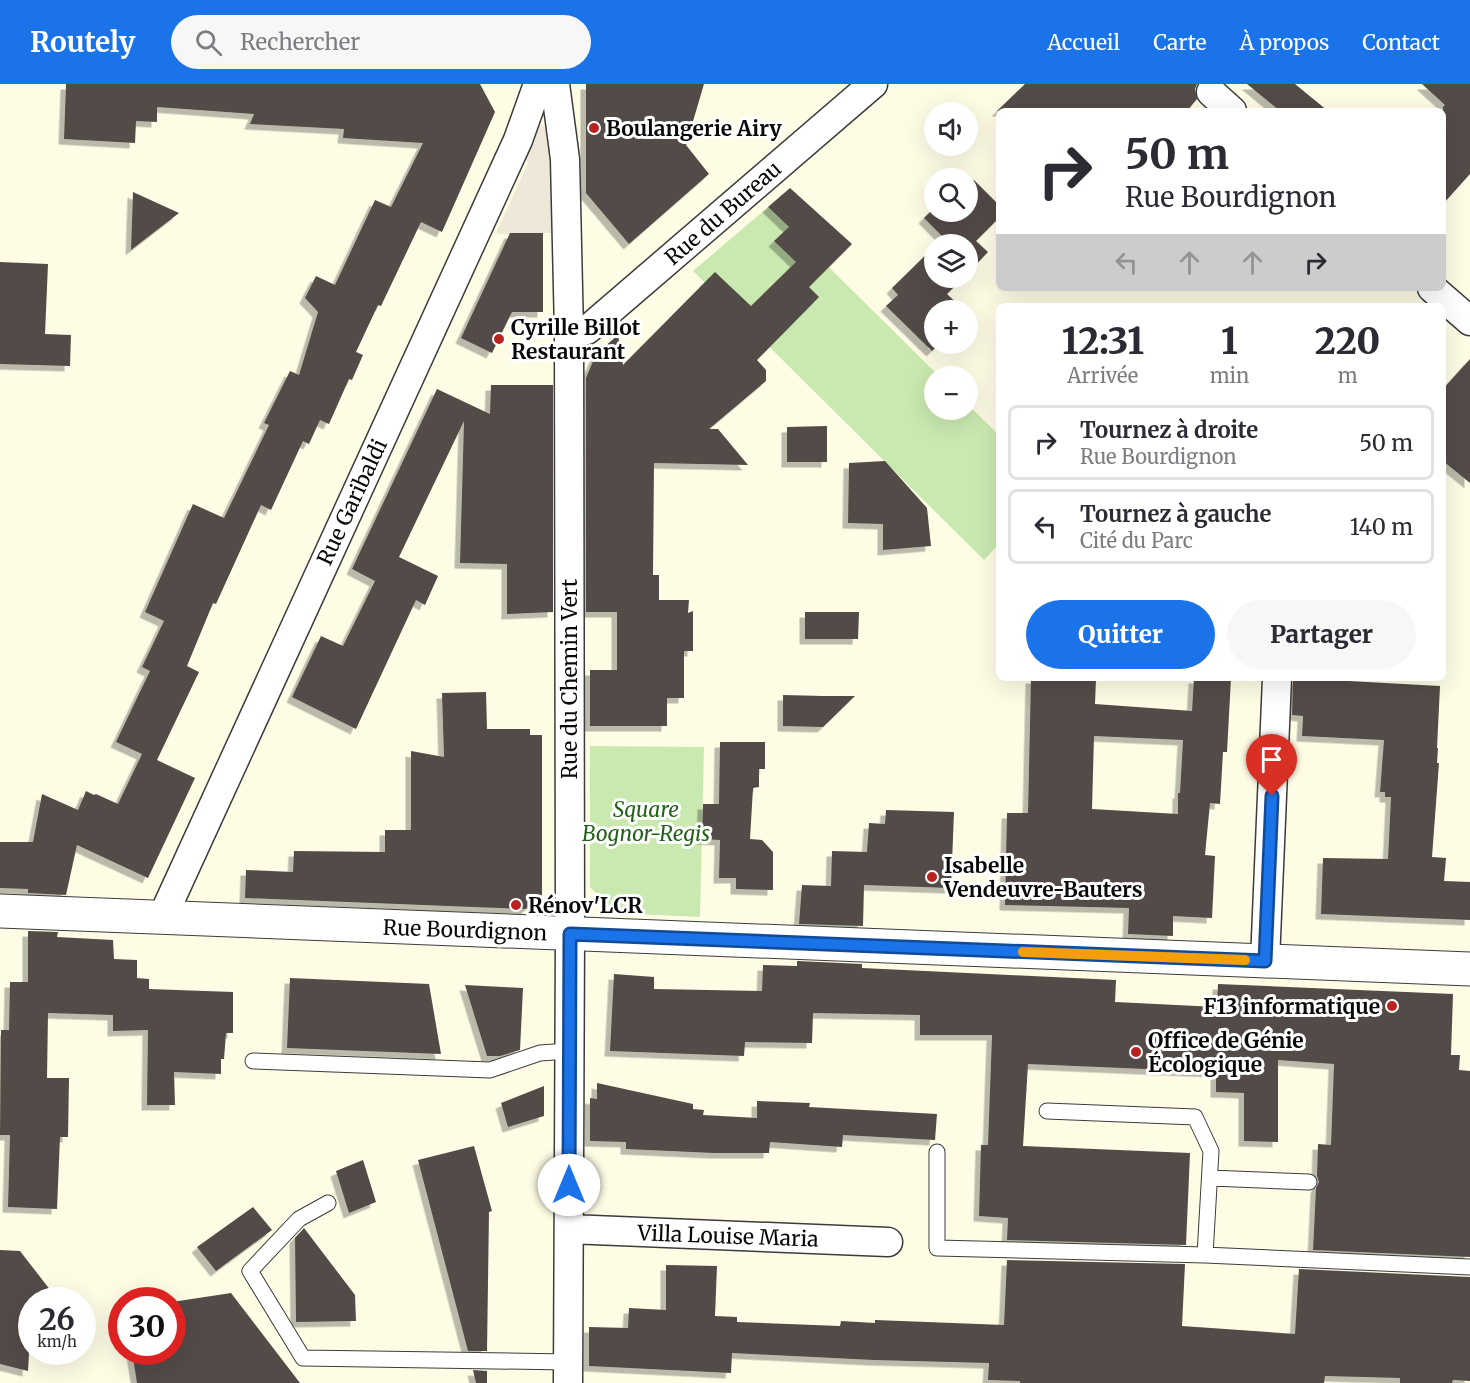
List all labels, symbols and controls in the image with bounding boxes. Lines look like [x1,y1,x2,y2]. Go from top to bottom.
search box [171,15,591,69]
text: Routely [30,24,135,60]
icon: search [192,26,225,59]
text: Rechercher [240,28,360,56]
text: Accueil [1047,29,1120,56]
text: Carte [1153,29,1207,56]
text: À propos [1240,29,1329,56]
text: Contact [1362,29,1440,56]
map controls [924,102,978,420]
button: sound [924,102,978,156]
place label: Boulangerie Airy [606,115,782,142]
marker: Boulangerie Airy [587,121,601,135]
text: 50 m [1125,128,1229,180]
icon: right [1026,132,1104,210]
street label: Rue du Bureau [659,155,787,271]
button: search [924,168,978,222]
text: Rue Bourdignon [1125,180,1336,214]
button: layers [924,234,978,288]
icon: left [1110,246,1143,279]
icon: ahead [1173,246,1206,279]
icon: ahead [1236,246,1269,279]
icon: right [1299,246,1332,279]
button: + [924,300,978,354]
place label: Cyrille Billot Restaurant [511,314,641,365]
text: 12:31 [1062,319,1144,364]
text: 1 [1221,319,1238,364]
text: 220 [1315,319,1380,364]
marker: Cyrille Billot Restaurant [492,332,506,346]
text: Arrivée [1067,363,1138,388]
text: min [1210,363,1249,388]
text: m [1338,363,1358,388]
button: − [924,366,978,420]
text: Tournez à droite [1080,416,1258,444]
icon: right [1029,426,1062,459]
text: 50 m [1359,429,1413,457]
street label: Rue Garibaldi [311,434,393,569]
text: Rue Bourdignon [1080,444,1237,469]
text: Tournez à gauche [1080,500,1271,528]
icon: left [1029,510,1062,543]
text: 140 m [1350,513,1413,541]
text: Cité du Parc [1080,528,1193,553]
street label: Rue du Chemin Vert [556,579,583,779]
button: Quitter [1026,600,1215,669]
button: Partager [1227,600,1416,669]
pin [1246,734,1297,796]
icon: arrive [1255,743,1288,776]
park label: Square Bognor-Regis [582,796,710,847]
place label: Isabelle Vendeuvre-Bauters [943,852,1143,903]
marker: Isabelle Vendeuvre-Bauters [925,870,939,884]
place label: Rénov'LCR [528,892,643,919]
marker: Rénov'LCR [509,898,523,912]
street label: Rue Bourdignon [382,914,548,946]
place label: F13 informatique [1203,993,1380,1020]
marker: F13 informatique [1385,999,1399,1013]
place label: Office de Génie Écologique [1148,1027,1304,1078]
marker: Office de Génie Écologique [1129,1045,1143,1059]
position arrow [537,1153,601,1217]
street label: Villa Louise Maria [636,1219,819,1253]
speed limit sign: 30 [108,1287,186,1365]
text: 26 [39,1300,75,1338]
text: km/h [37,1332,77,1351]

